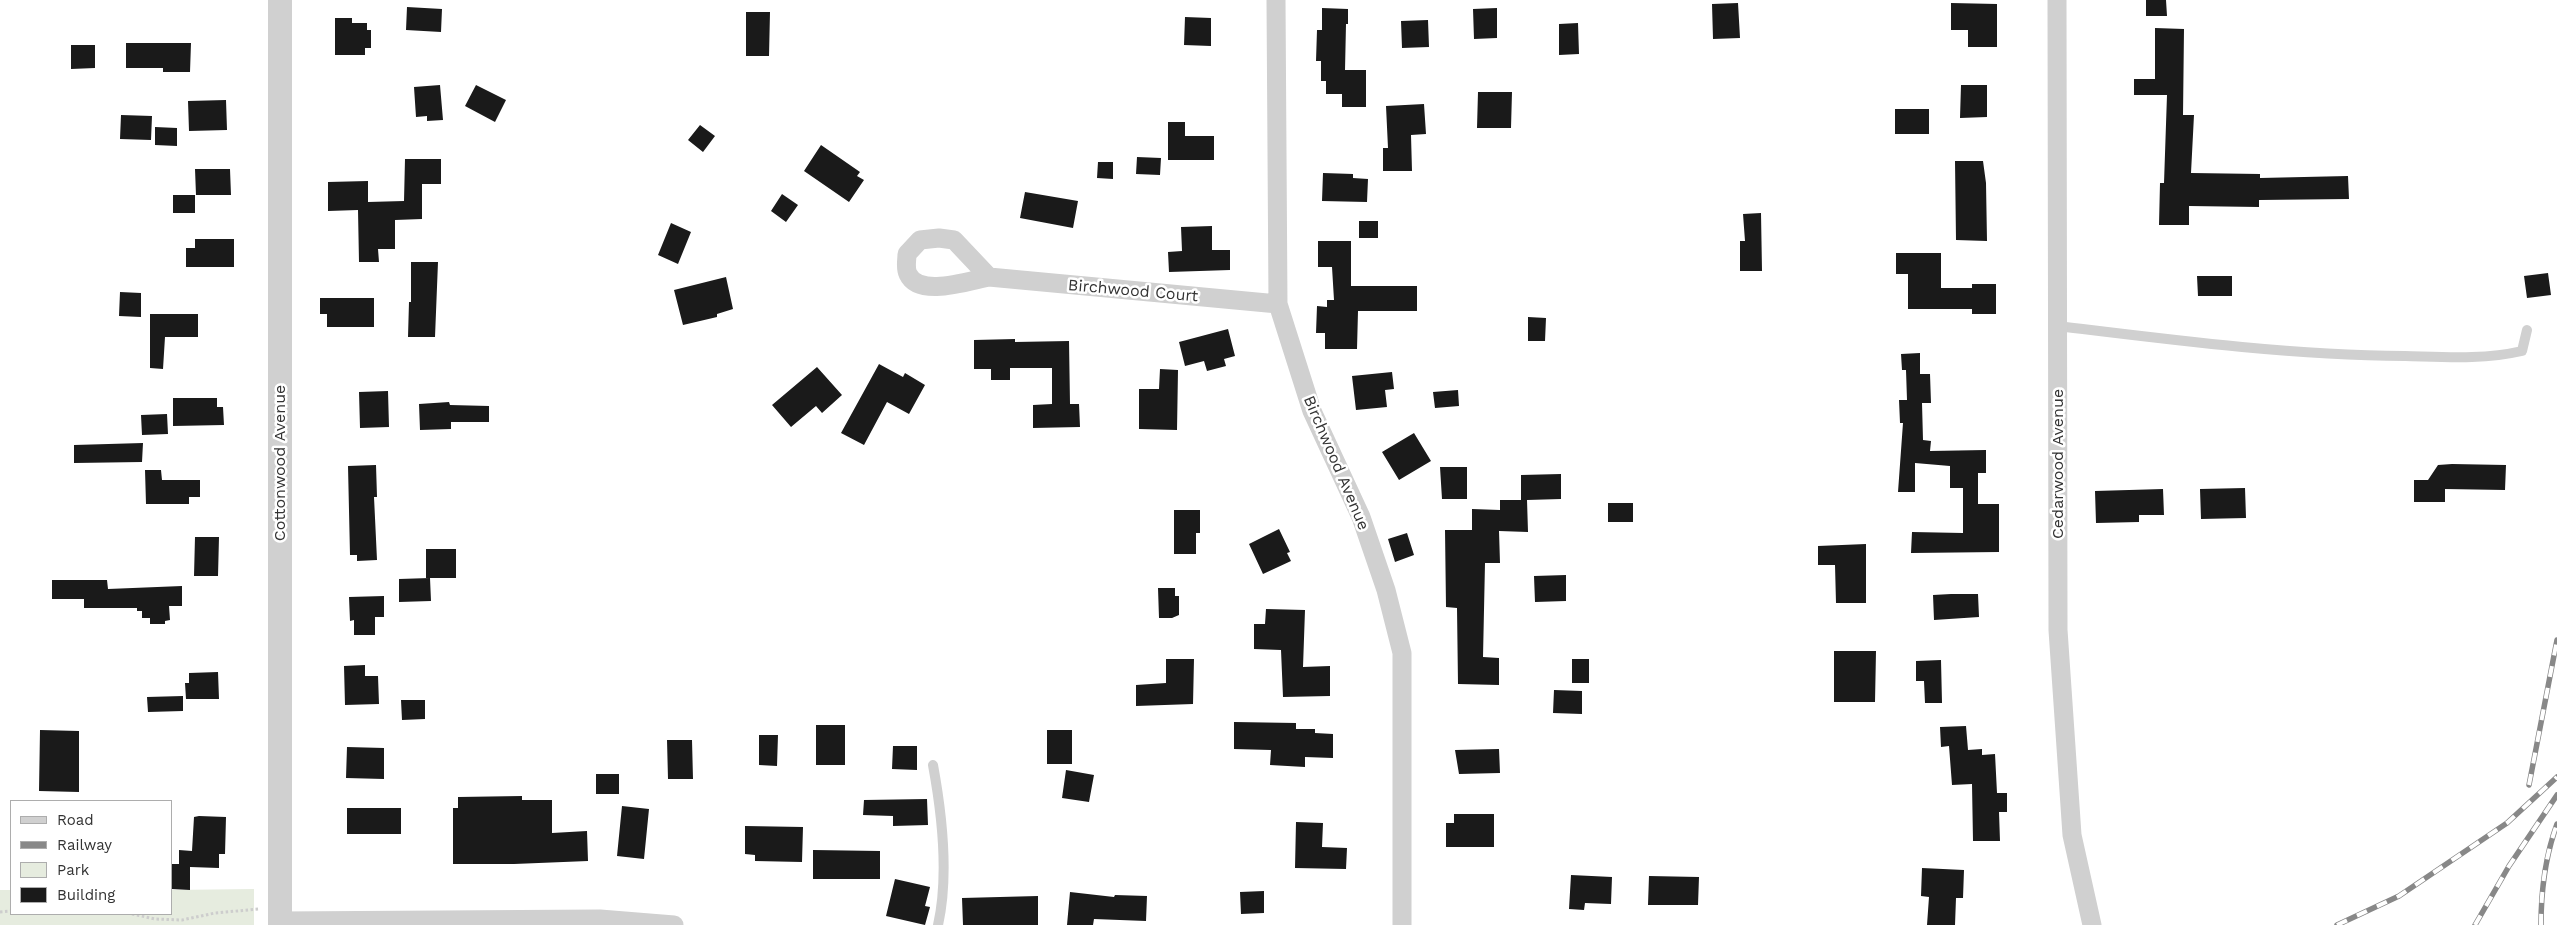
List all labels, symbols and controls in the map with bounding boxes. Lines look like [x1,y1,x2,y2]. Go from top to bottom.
street label: Birchwood Court [1067,276,1199,306]
street label: Cottonwood Avenue [270,385,290,541]
street label: Cedarwood Avenue [2048,389,2068,539]
street label: Birchwood Avenue [1299,393,1373,533]
legend [10,800,172,915]
text: Road [57,811,94,829]
text: Railway [57,836,112,854]
text: Park [57,861,89,879]
text: Building [57,886,115,904]

